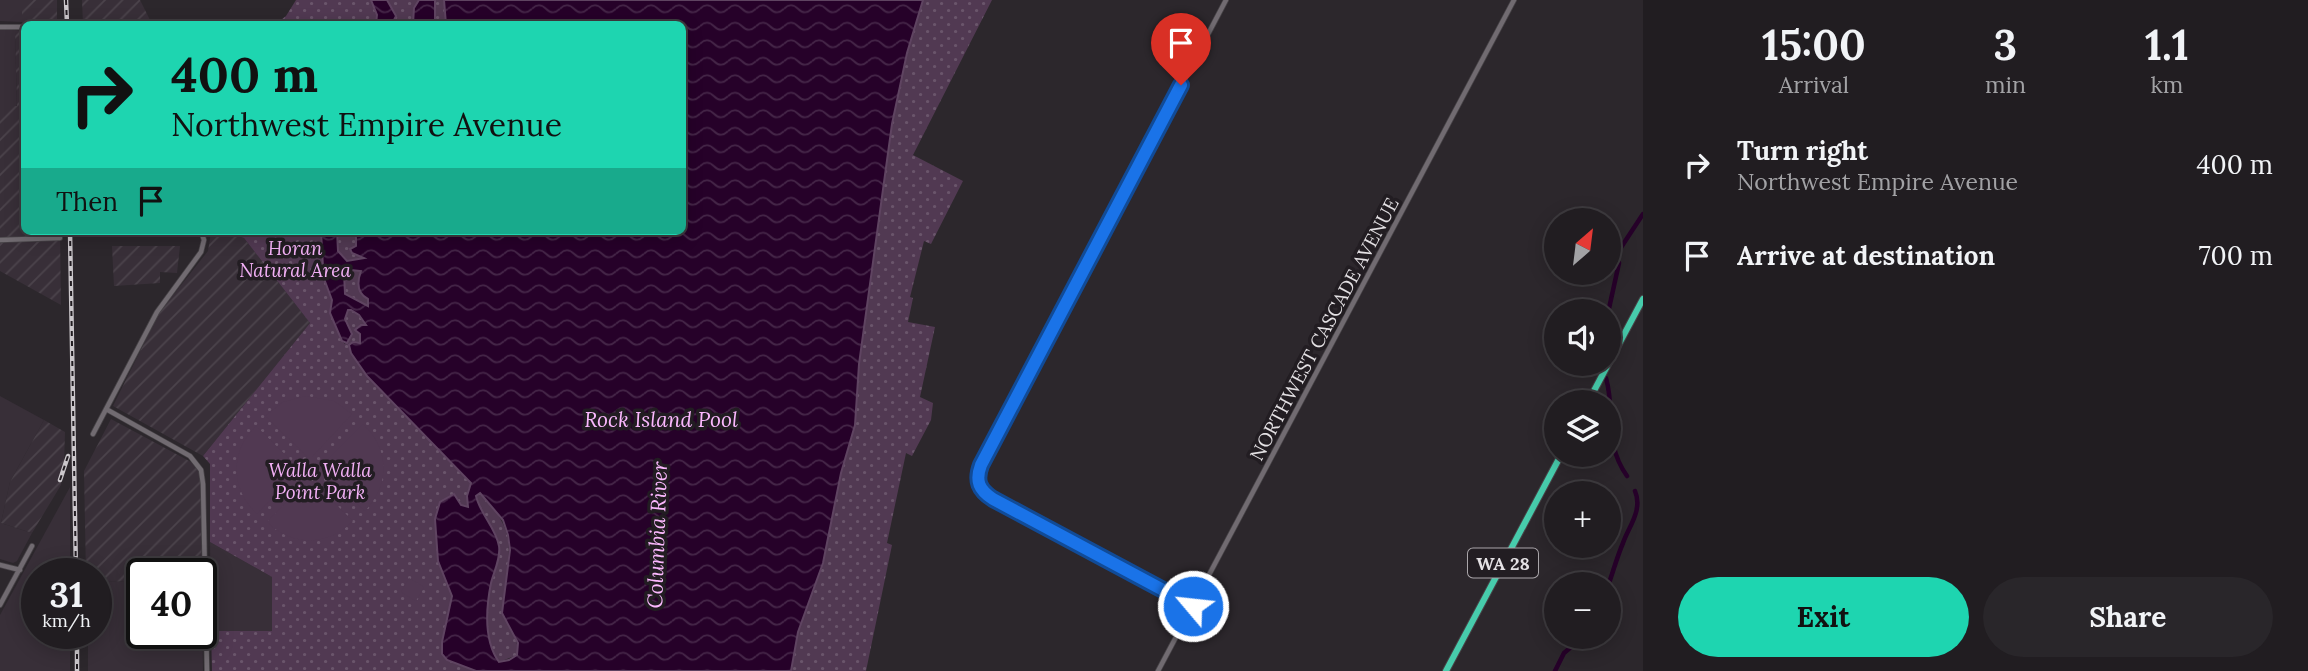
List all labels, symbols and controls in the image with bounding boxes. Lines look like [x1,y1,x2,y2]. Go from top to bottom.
pin [1151,13,1211,85]
text: 15:00 [1762,18,1866,72]
text: 3 [1994,18,2017,72]
text: 1.1 [2145,18,2189,72]
icon: arrive [1162,24,1200,62]
text: 400 m [171,43,318,105]
icon: right [56,49,147,140]
text: Arrival [1779,70,1849,99]
text: min [1985,70,2026,99]
text: km [2150,70,2183,99]
text: Northwest Empire Avenue [171,104,562,145]
text: Turn right [1737,134,1868,167]
icon: right [1678,146,1716,184]
text: 400 m [2197,148,2273,181]
text: Northwest Empire Avenue [1737,167,2018,196]
icon: arrive [132,182,170,220]
text: Then [56,185,118,218]
street label: NORTHWEST CASCADE AVENUE [1244,193,1404,465]
north arrow [1544,208,1620,285]
map controls [1544,208,1621,649]
park label: Horan Natural Area [239,236,351,282]
icon: arrive [1678,237,1716,275]
text: Arrive at destination [1737,239,1995,272]
text: 700 m [2199,239,2273,272]
button: sound [1544,299,1621,376]
button: layers [1544,390,1621,467]
water label: Rock Island Pool [584,406,738,433]
park label: Walla Walla Point Park [268,458,372,504]
water label: Columbia River [641,461,673,609]
button: + [1544,481,1621,558]
road number: WA 28 [1468,548,1538,578]
speed limit sign: 40 [126,558,217,649]
position arrow [1156,569,1230,643]
text: 31 [50,572,83,617]
button: − [1544,572,1621,649]
button: Exit [1678,577,1969,657]
button: Share [1983,577,2273,657]
text: km/h [42,609,91,632]

